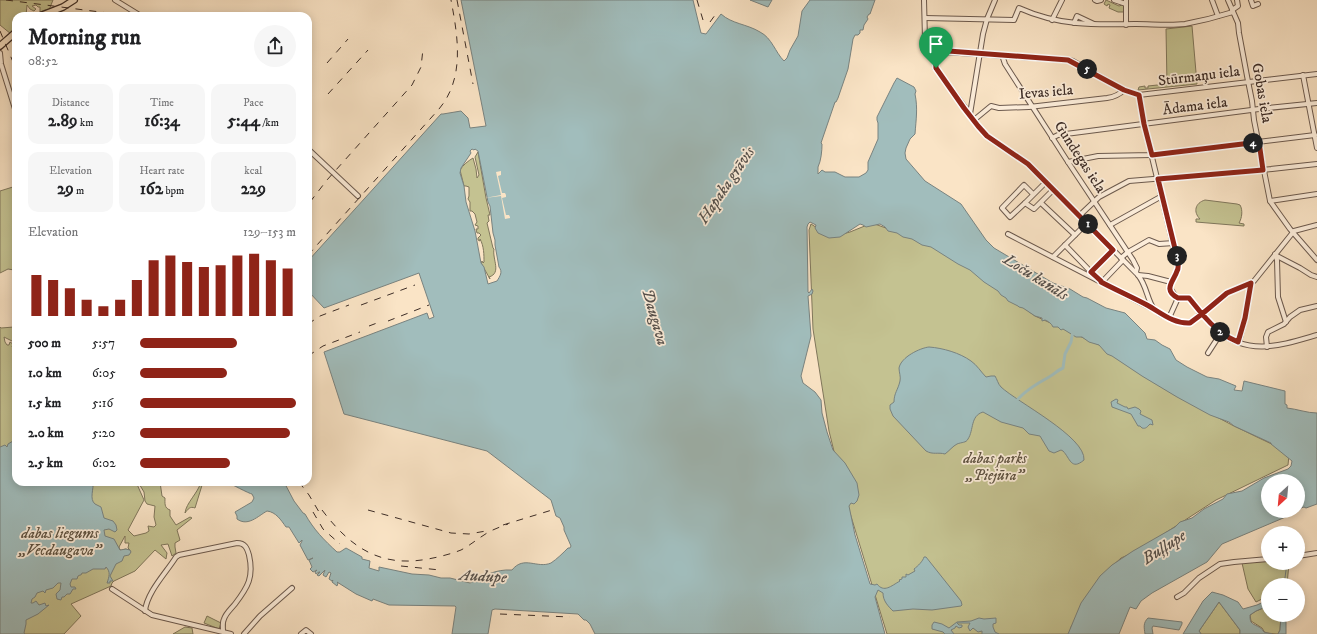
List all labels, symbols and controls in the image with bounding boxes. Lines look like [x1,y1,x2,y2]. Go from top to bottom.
text: Morning run [28,24,141,51]
button: share [254,25,296,67]
pin [919,27,953,68]
icon: arrive [925,33,947,55]
text: 08:52 [28,53,58,69]
pin: 5 [1077,59,1097,79]
street label: Stūrmaņu iela [1157,61,1242,90]
text: 5 [1084,62,1090,76]
street label: Gobas iela [1247,62,1277,125]
street label: Ievas iela [1018,80,1075,104]
street label: Ādama iela [1161,93,1229,119]
text: Distance [52,96,90,110]
text: Time [150,96,174,110]
text: Pace [243,96,264,110]
text: 2.89 [48,110,77,132]
text: 16:34 [144,110,180,132]
text: 5:44 [228,110,260,132]
text: km [77,116,94,130]
text: /km [260,116,279,130]
street label: Gundegas iela [1050,117,1111,197]
pin: 4 [1243,133,1263,153]
text: 4 [1250,136,1256,150]
water label: Hapaka grāvis [692,142,760,228]
text: Elevation [49,164,92,178]
text: Heart rate [139,164,185,178]
text: kcal [244,164,262,178]
text: 29 [57,178,74,200]
text: 162 [140,178,163,200]
text: 229 [241,178,266,200]
text: m [74,184,84,198]
text: bpm [163,184,184,198]
pin: 1 [1078,214,1098,234]
text: 1 [1086,217,1090,231]
text: Elevation [28,224,78,240]
text: 129–153 m [243,224,296,240]
pin: 3 [1167,246,1187,266]
water label: Loču kanāls [999,249,1073,305]
text: 3 [1175,249,1179,263]
water label: Daugava [637,286,673,348]
pin: 2 [1210,322,1230,342]
text: 2 [1217,325,1223,339]
text: 500 m [28,335,61,351]
text: 5:57 [92,335,115,351]
text: 1.0 km [28,365,62,381]
text: 6:05 [92,365,116,381]
text: 1.5 km [28,395,61,411]
text: 5:16 [92,395,113,411]
text: 2.0 km [28,425,64,441]
text: 5:20 [92,425,115,441]
park label: dabas parks „Piejūra” [962,449,1027,485]
text: 2.5 km [28,455,63,471]
text: 6:02 [92,455,116,471]
north arrow [1261,474,1305,518]
map controls [1261,474,1305,622]
park label: dabas liegums „Vecdaugava” [17,524,103,560]
water label: Buļļupe [1138,525,1190,569]
button: + [1261,526,1305,570]
water label: Audupe [457,565,508,587]
button: − [1261,578,1305,622]

